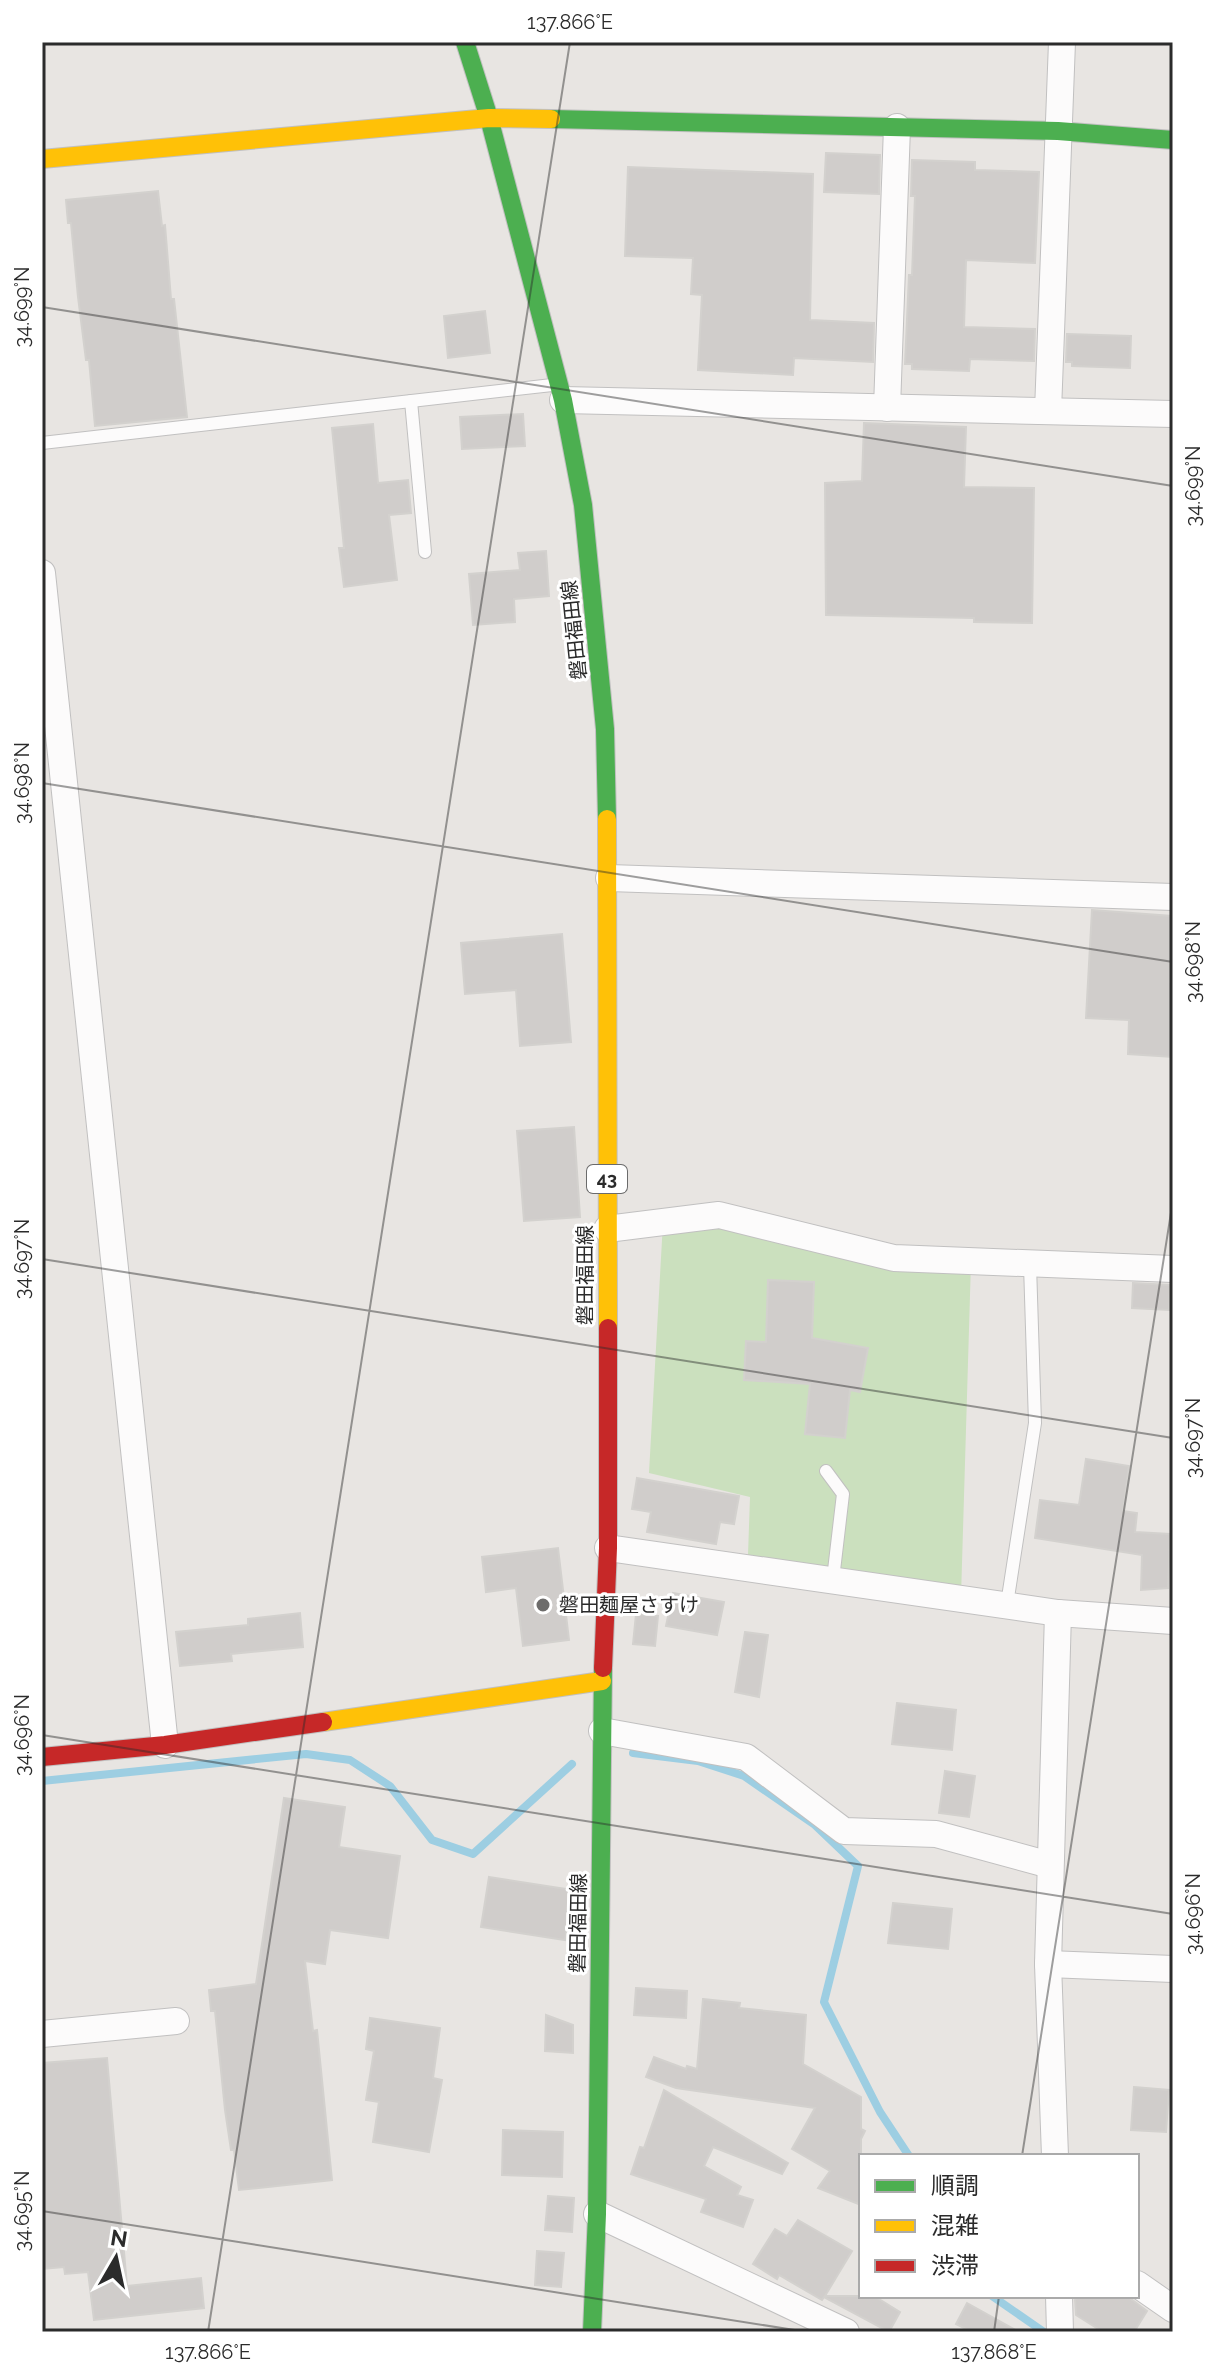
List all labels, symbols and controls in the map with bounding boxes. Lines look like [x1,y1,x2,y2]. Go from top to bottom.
text: 137.866°E [527,10,613,34]
text: 34.699°N [10,267,34,347]
text: 34.699°N [1181,446,1205,526]
street label: 磐田福田線 [557,579,591,681]
text: 34.698°N [10,742,34,824]
text: 34.698°N [1181,921,1205,1003]
road number: 43 [587,1165,627,1193]
text: 34.697°N [10,1219,34,1299]
street label: 磐田福田線 [573,1225,597,1325]
text: 34.697°N [1181,1398,1205,1478]
place label: 磐田麺屋さすけ [559,1593,699,1617]
marker: 磐田麺屋さすけ [534,1596,552,1614]
text: 34.696°N [10,1694,34,1776]
street label: 磐田福田線 [565,1873,591,1973]
text: 34.696°N [1181,1873,1205,1955]
legend [859,2154,1139,2298]
text: 34.695°N [10,2171,34,2251]
text: 順調 [931,2171,979,2200]
text: 混雑 [931,2211,979,2240]
north arrow [76,2218,156,2298]
text: N [109,2224,129,2252]
text: 渋滞 [931,2251,979,2280]
text: 137.866°E [165,2340,251,2364]
text: 137.868°E [951,2340,1037,2364]

